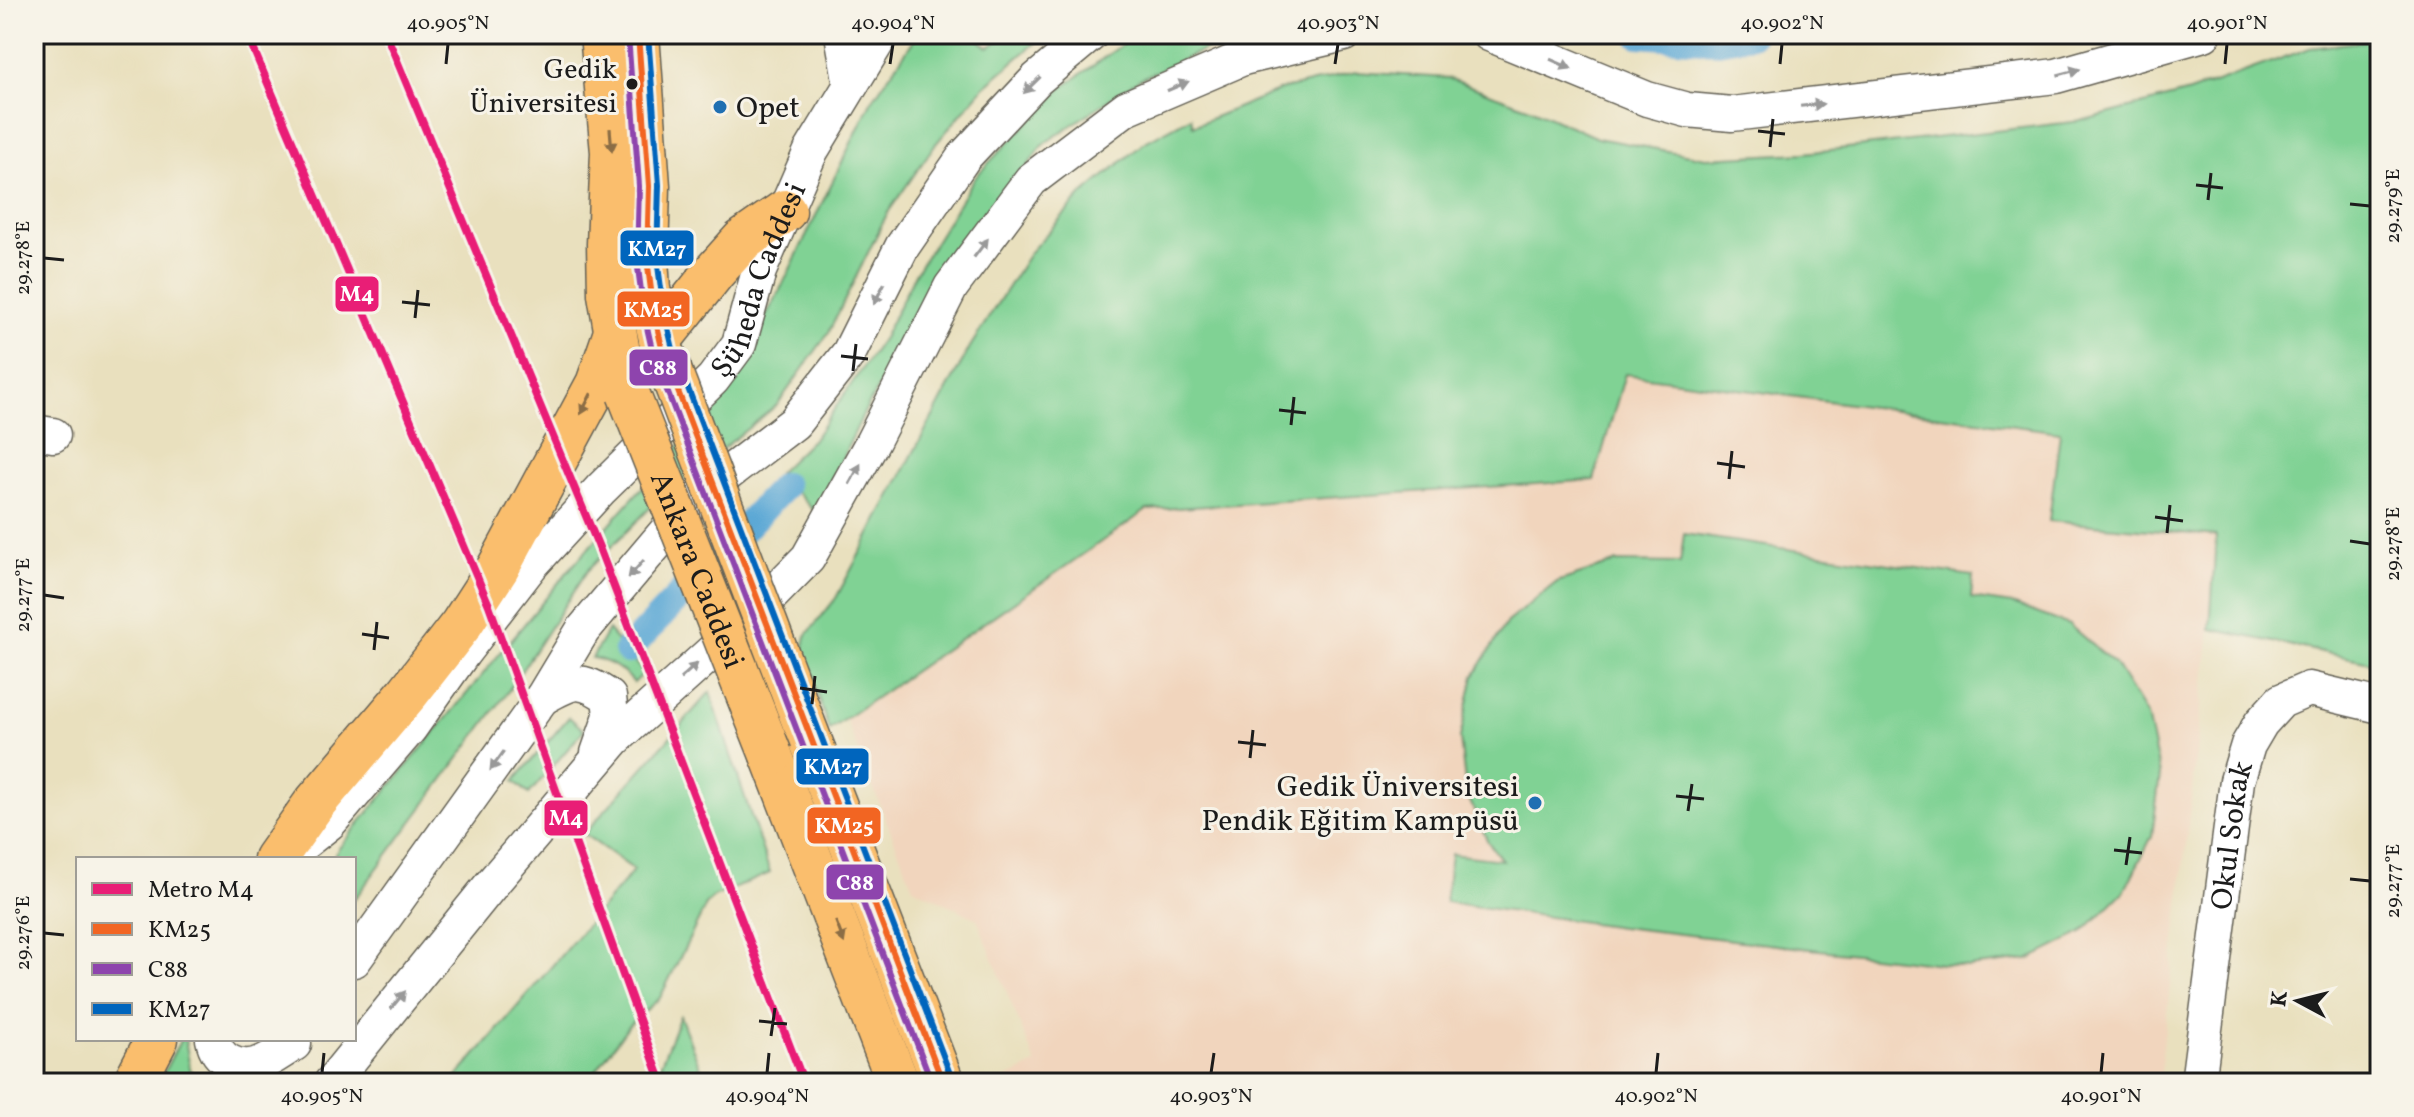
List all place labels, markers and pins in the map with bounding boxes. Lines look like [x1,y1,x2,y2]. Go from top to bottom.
place label: Gedik Üniversitesi [470,51,617,124]
marker: Gedik Üniversitesi [624,76,640,92]
place label: Opet [736,88,800,130]
marker: Opet [711,98,729,116]
place label: Gedik Üniversitesi Pendik Eğitim Kampüsü [1202,767,1519,843]
marker: Gedik Üniversitesi Pendik Eğitim Kampüsü [1526,794,1544,812]

